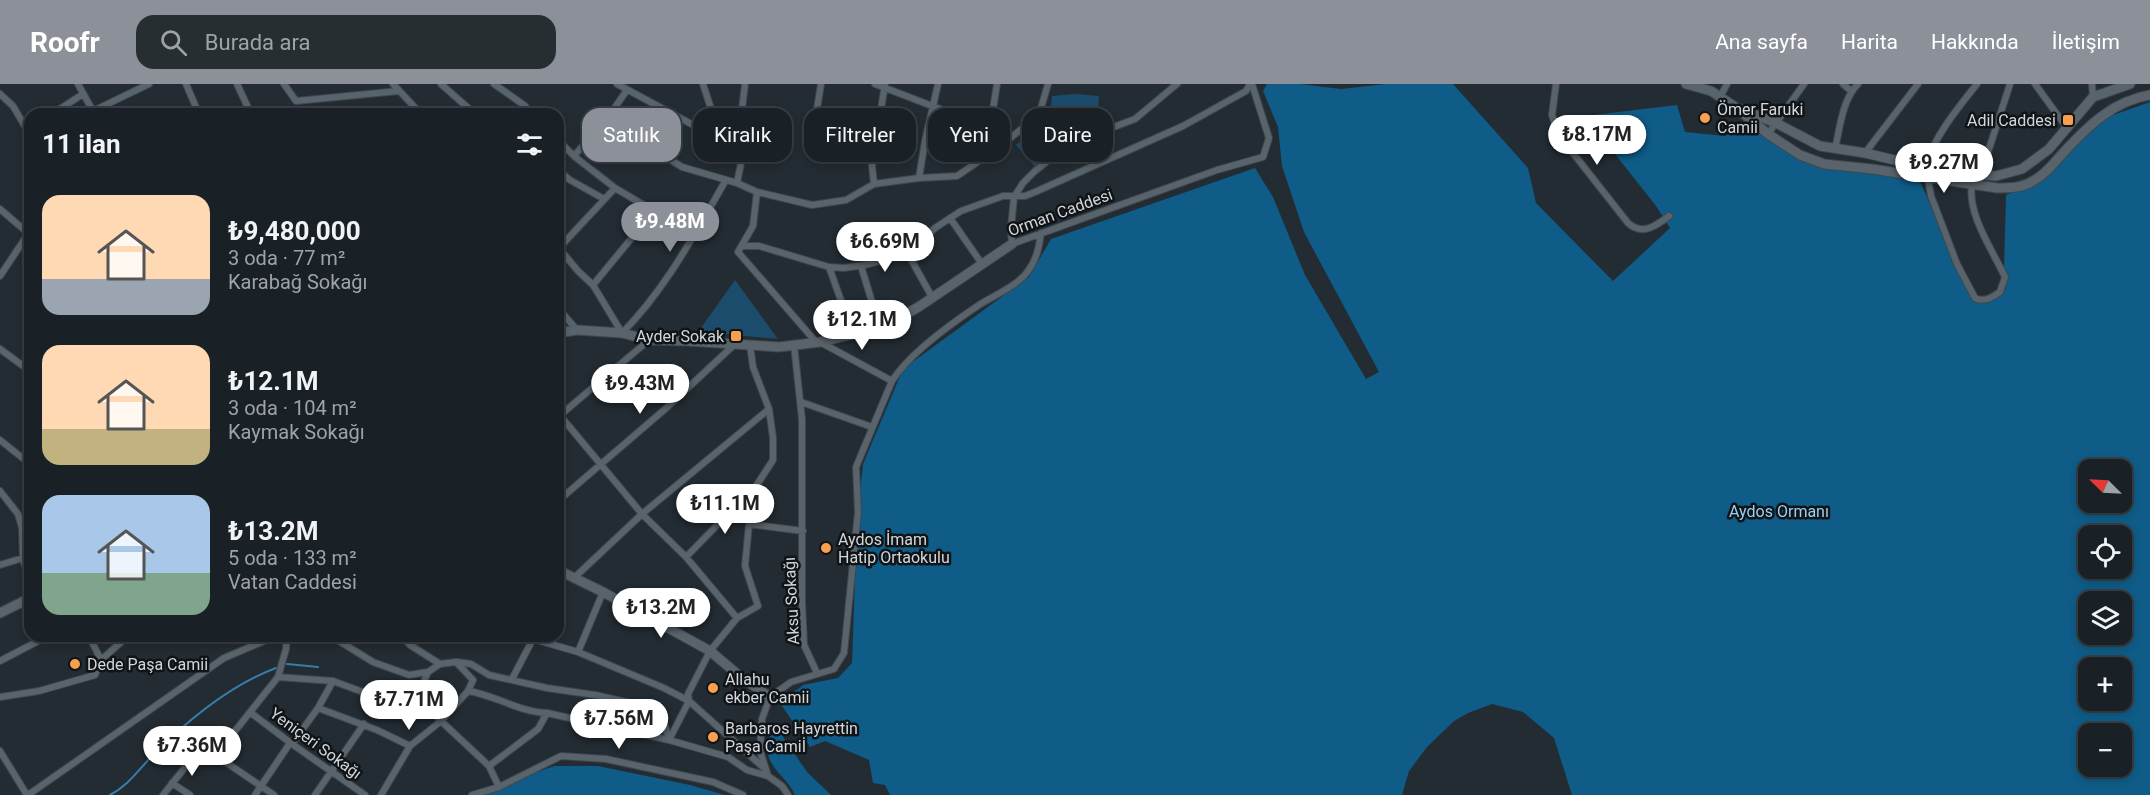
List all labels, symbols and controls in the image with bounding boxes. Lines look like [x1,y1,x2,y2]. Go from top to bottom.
search box [136,15,556,69]
text: Roofr [30,26,100,59]
icon: search [157,26,190,59]
text: Burada ara [205,30,310,55]
text: Ana sayfa [1715,30,1808,54]
text: Harita [1841,30,1898,54]
text: Hakkında [1931,30,2019,54]
text: İletişim [2052,30,2120,54]
place label: Ömer Faruki Camii [1717,100,1803,137]
chip: Satılık [582,108,681,162]
chip: Kiralık [693,108,792,162]
chip: Filtreler [804,108,916,162]
chip: Yeni [928,108,1010,162]
chip: Daire [1022,108,1113,162]
marker: Ömer Faruki Camii [1698,111,1712,125]
place label: Adil Caddesi [1967,111,2056,130]
marker: Adil Caddesi [2061,113,2075,127]
pin: ₺8.17M [1548,115,1646,166]
text: ₺8.17M [1562,122,1632,146]
icon: filters [513,128,546,161]
text: 11 ilan [42,129,121,159]
pin: ₺9.27M [1895,143,1993,194]
text: ₺9.27M [1909,150,1979,174]
street label: Orman Caddesi [1005,185,1115,240]
pin: ₺9.48M [621,202,719,253]
text: ₺9.48M [635,209,705,233]
text: ₺9,480,000 [228,216,361,246]
icon: home [90,219,162,291]
pin: ₺6.69M [836,222,934,273]
text: ₺6.69M [850,229,920,253]
text: 3 oda · 77 m² [228,246,345,270]
text: Karabağ Sokağı [228,270,367,294]
pin: ₺12.1M [813,300,911,351]
text: ₺12.1M [827,307,897,331]
place label: Ayder Sokak [636,327,725,346]
marker: Ayder Sokak [729,329,743,343]
pin: ₺9.43M [591,364,689,415]
text: ₺12.1M [228,366,318,396]
icon: home [90,369,162,441]
text: ₺9.43M [605,371,675,395]
text: 3 oda · 104 m² [228,396,356,420]
text: Kaymak Sokağı [228,420,365,444]
north arrow [2078,459,2132,513]
map controls [2078,459,2132,777]
pin: ₺11.1M [676,484,774,535]
text: ₺11.1M [690,491,760,515]
park label: Aydos Ormanı [1729,502,1829,521]
text: ₺13.2M [228,516,318,546]
icon: home [90,519,162,591]
button: locate [2078,525,2132,579]
place label: Aydos İmam Hatip Ortaokulu [838,530,950,567]
marker: Aydos İmam Hatip Ortaokulu [819,541,833,555]
text: 5 oda · 133 m² [228,546,356,570]
street label: Aksu Sokağı [780,557,803,645]
text: Vatan Caddesi [228,570,357,594]
pin: ₺13.2M [612,588,710,639]
button: layers [2078,591,2132,645]
text: ₺13.2M [626,595,696,619]
place label: Dede Paşa Camii [87,655,208,674]
marker: Dede Paşa Camii [68,657,82,671]
button: + [2078,657,2132,711]
place label: Allahu ekber Camii [725,670,809,707]
pin: ₺7.71M [360,680,458,731]
marker: Allahu ekber Camii [706,681,720,695]
text: ₺7.71M [374,687,444,711]
pin: ₺7.56M [570,699,668,750]
street label: Yeniçeri Sokağı [266,704,365,783]
text: ₺7.56M [584,706,654,730]
place label: Barbaros Hayrettin Paşa Camiİ [725,719,858,756]
button: − [2078,723,2132,777]
pin: ₺7.36M [143,726,241,777]
marker: Barbaros Hayrettin Paşa Camiİ [706,730,720,744]
text: ₺7.36M [157,733,227,757]

